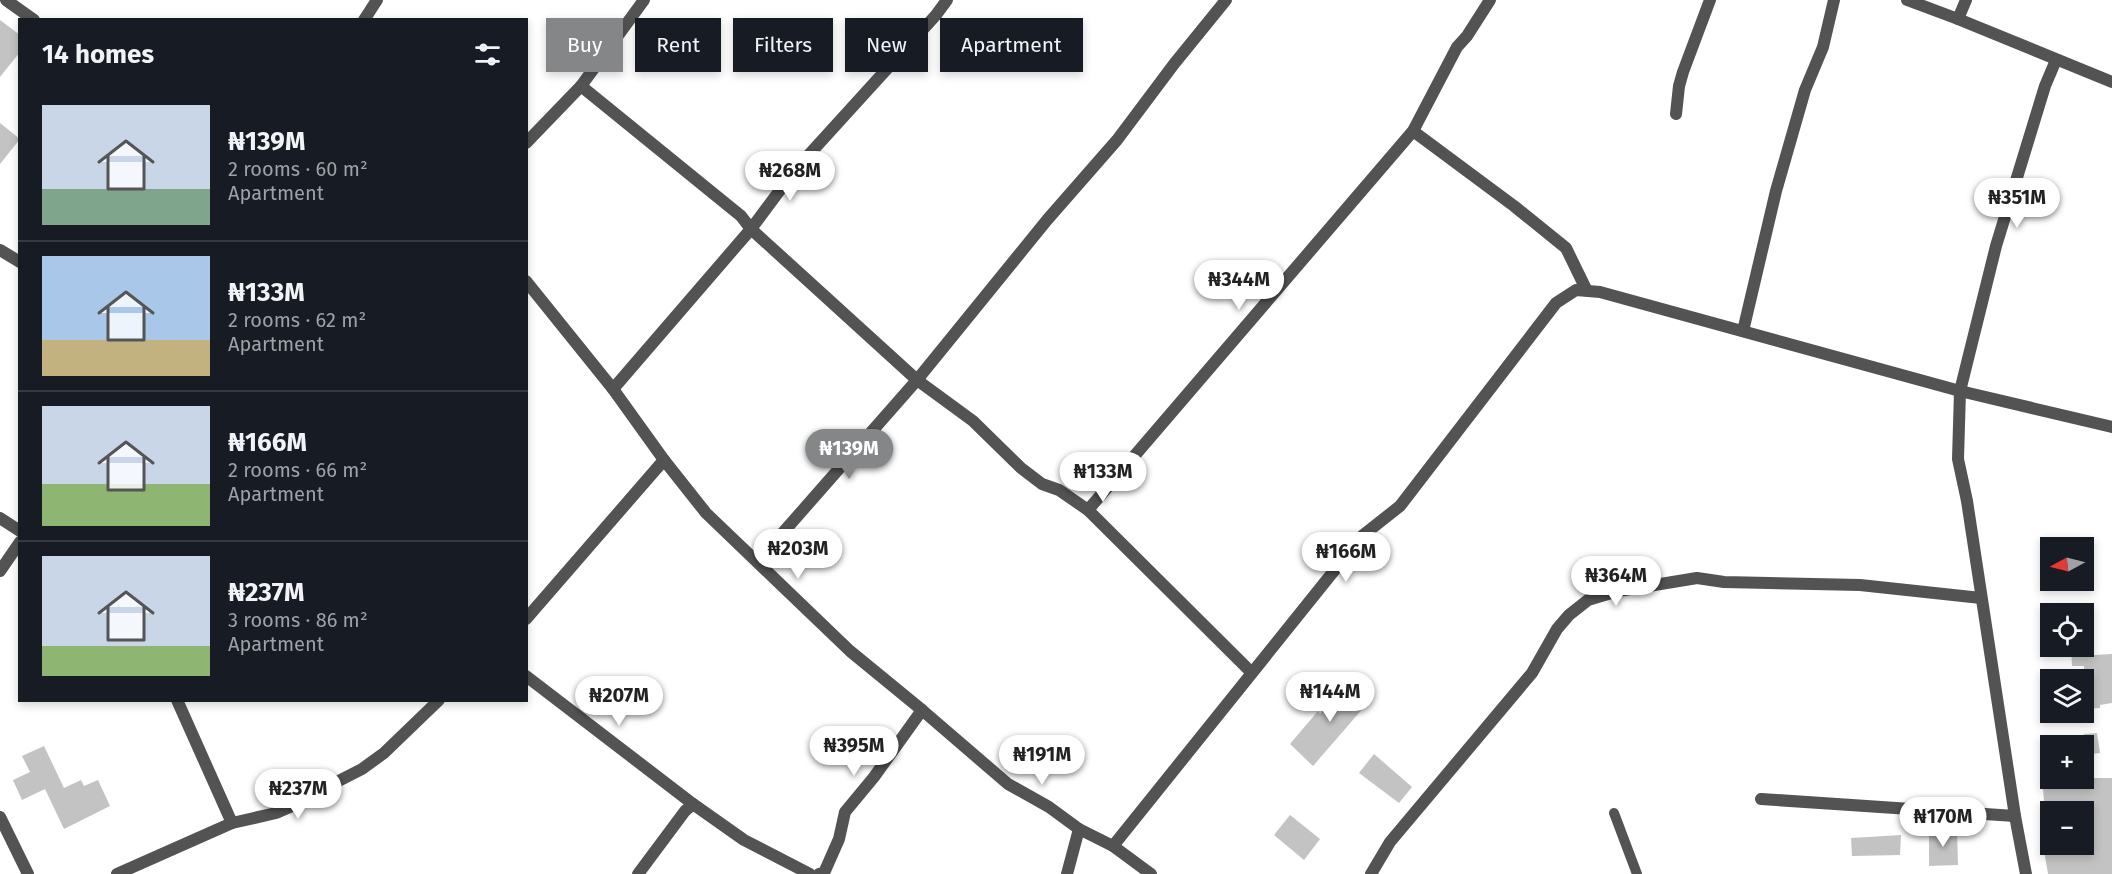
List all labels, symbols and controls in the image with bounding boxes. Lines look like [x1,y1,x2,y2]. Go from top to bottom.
chip: Buy [546,18,623,72]
chip: Rent [635,18,721,72]
chip: Filters [733,18,833,72]
chip: New [845,18,928,72]
chip: Apartment [940,18,1083,72]
icon: filters [471,38,504,71]
text: 14 homes [42,39,154,70]
text: ₦139M [228,126,305,157]
icon: home [90,129,162,201]
pin: ₦268M [748,151,832,202]
text: 2 rooms · 60 m² [228,157,368,181]
text: ₦268M [759,158,821,182]
pin: ₦351M [1975,178,2059,229]
text: Apartment [228,181,324,205]
text: ₦351M [1988,185,2046,209]
pin: ₦344M [1197,260,1281,311]
text: ₦344M [1208,267,1270,291]
text: ₦133M [228,277,305,308]
icon: home [90,280,162,352]
text: 2 rooms · 62 m² [228,308,366,332]
text: Apartment [228,332,324,356]
text: ₦166M [228,427,307,458]
pin: ₦139M [807,429,891,480]
icon: home [90,430,162,502]
text: ₦139M [819,436,879,460]
pin: ₦133M [1061,452,1145,503]
text: 2 rooms · 66 m² [228,458,367,482]
text: ₦133M [1074,459,1132,483]
text: Apartment [228,482,324,506]
pin: ₦203M [756,529,840,580]
pin: ₦166M [1304,532,1388,583]
text: ₦203M [767,536,829,560]
north arrow [2040,537,2094,591]
map controls [2040,537,2094,855]
text: ₦166M [1316,539,1376,563]
pin: ₦364M [1574,556,1658,607]
text: ₦364M [1585,563,1647,587]
text: ₦237M [228,577,304,608]
icon: home [90,580,162,652]
button: locate [2040,603,2094,657]
text: 3 rooms · 86 m² [228,608,368,632]
text: Apartment [228,632,324,656]
button: layers [2040,669,2094,723]
pin: ₦144M [1288,672,1372,723]
pin: ₦207M [577,676,661,727]
text: ₦144M [1300,679,1360,703]
text: ₦207M [589,683,649,707]
pin: ₦395M [812,726,896,777]
text: ₦395M [824,733,884,757]
pin: ₦191M [1000,735,1084,786]
button: + [2040,735,2094,789]
text: ₦191M [1013,742,1071,766]
pin: ₦237M [256,769,340,820]
text: ₦237M [269,776,327,800]
pin: ₦170M [1901,797,1985,848]
button: − [2040,801,2094,855]
text: ₦170M [1914,804,1972,828]

